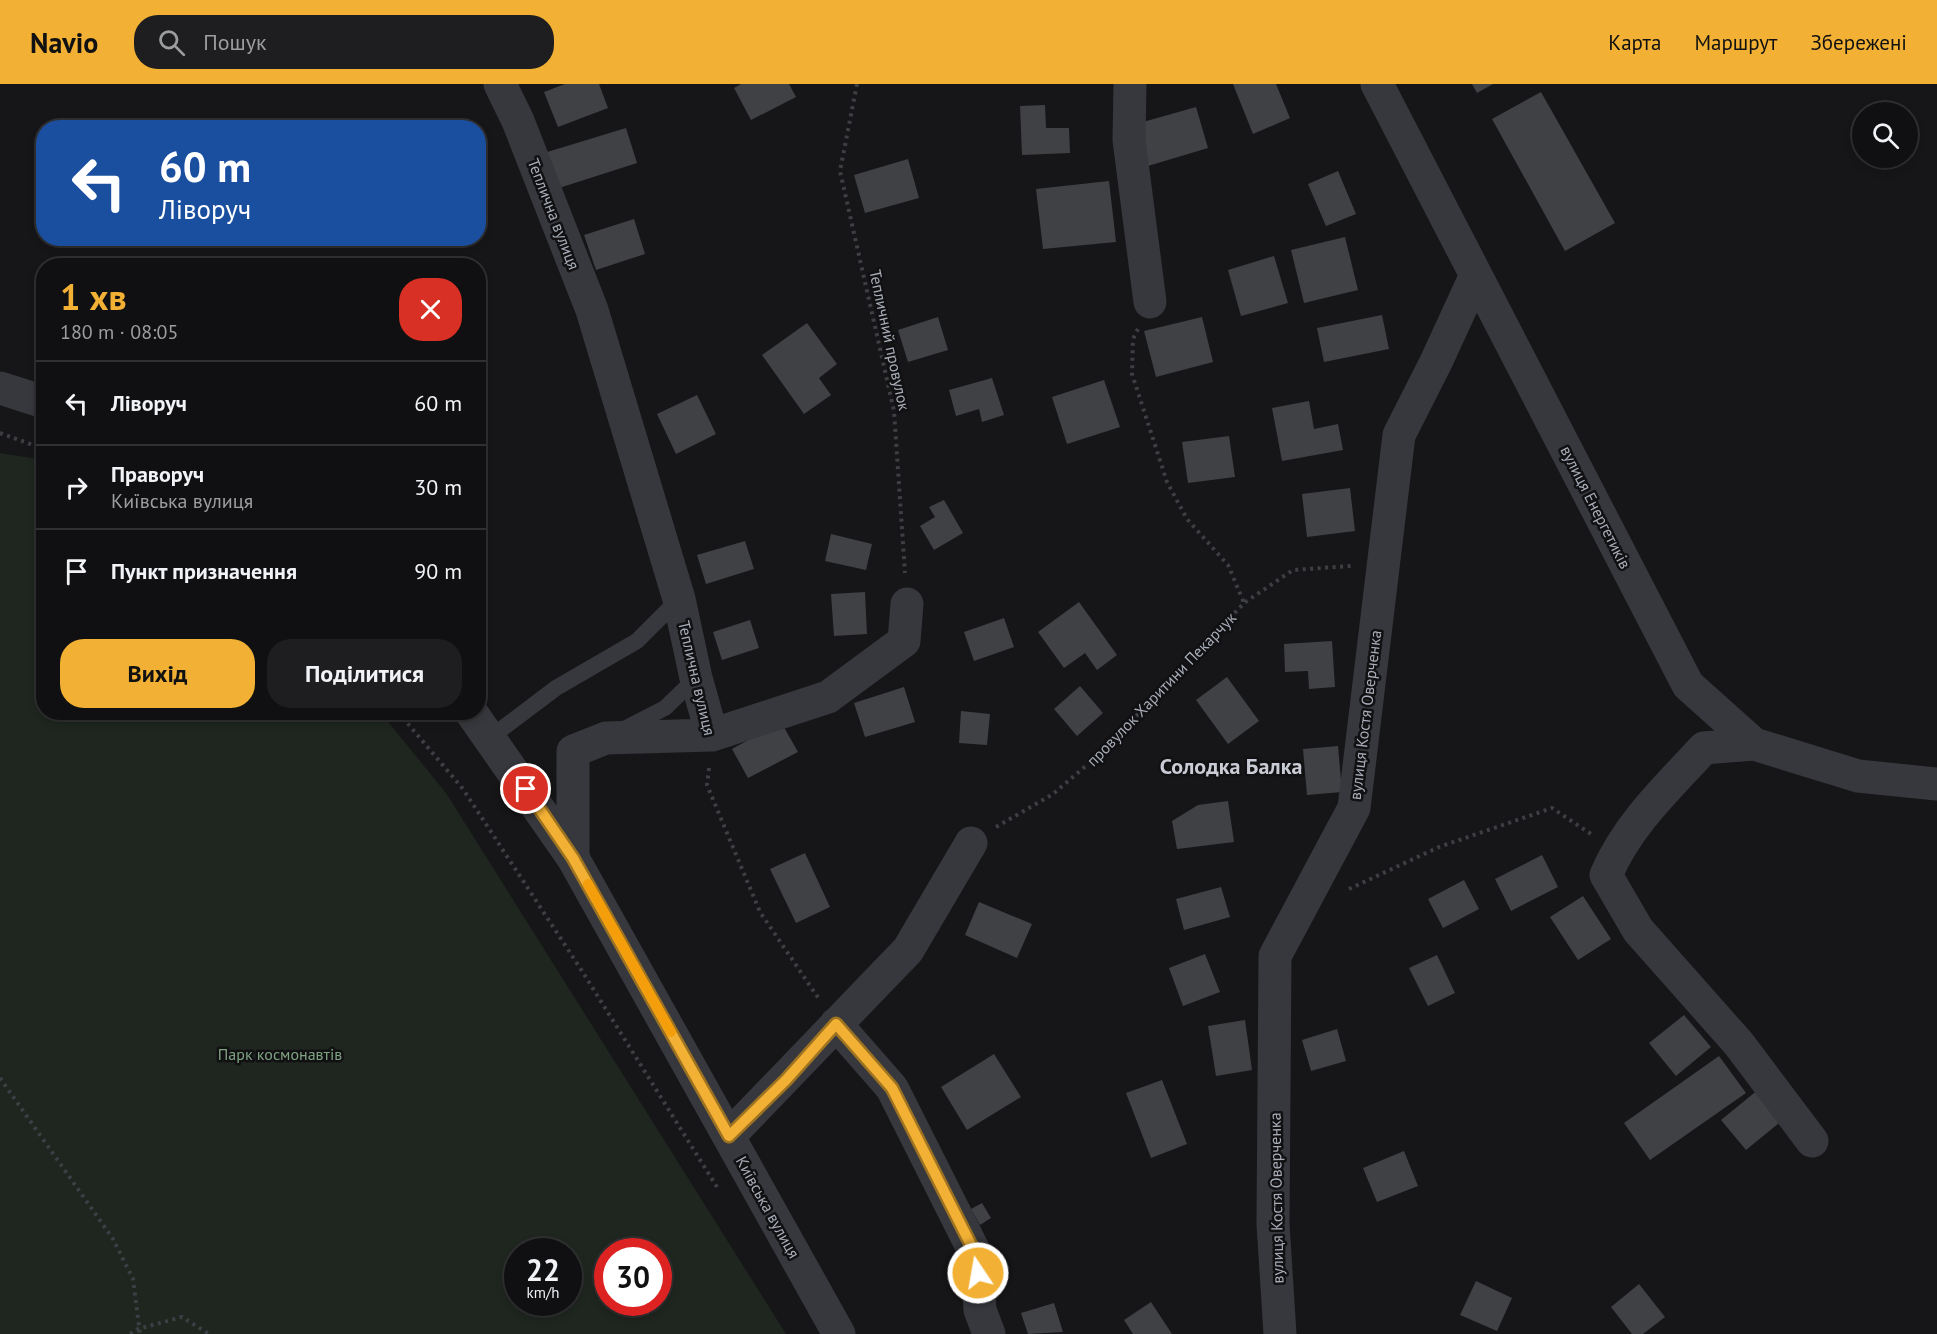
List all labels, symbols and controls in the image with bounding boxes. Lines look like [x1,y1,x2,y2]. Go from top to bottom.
search box [134,15,554,69]
text: Navio [30,24,98,61]
icon: search [155,26,188,59]
text: Пошук [203,28,266,56]
text: Карта [1608,29,1661,56]
text: Маршрут [1694,29,1777,56]
text: Збережені [1810,29,1907,56]
map controls [1852,102,1918,168]
button: search [1852,102,1918,168]
text: 60 m [159,139,251,194]
icon: left [60,144,138,222]
street label: Теплична вулиця [524,156,584,272]
text: Ліворуч [159,192,251,226]
street label: Тепличний провулок [865,268,915,413]
text: 1 хв [60,273,127,320]
button: close [399,278,462,341]
text: 180 m · 08:05 [60,319,178,345]
icon: left [60,387,93,420]
text: Ліворуч [111,389,187,417]
text: 60 m [414,389,462,417]
street label: вулиця Енергетиків [1556,442,1636,572]
text: Праворуч [111,460,204,488]
icon: right [60,471,93,504]
text: 30 m [414,473,462,501]
text: Київська вулиця [111,488,253,514]
icon: arrive [60,555,93,588]
text: Пункт призначення [111,557,297,585]
text: 90 m [414,557,462,585]
street label: провулок Харитини Пекарчук [1082,607,1240,770]
street label: Теплична вулиця [674,619,720,737]
street label: вулиця Костя Оверченка [1345,629,1385,801]
button: Вихід [60,639,255,708]
button: Поділитися [267,639,462,708]
district label: Солодка Балка [1160,752,1302,780]
pin [500,763,551,814]
icon: arrive [509,772,542,805]
park label: Парк космонавтів [218,1044,342,1064]
street label: вулиця Костя Оверченка [1265,1112,1287,1284]
street label: Київська вулиця [732,1152,804,1262]
speed limit sign: 30 [594,1238,672,1316]
position arrow [946,1241,1010,1305]
text: 22 [526,1250,560,1289]
text: km/h [527,1283,559,1302]

